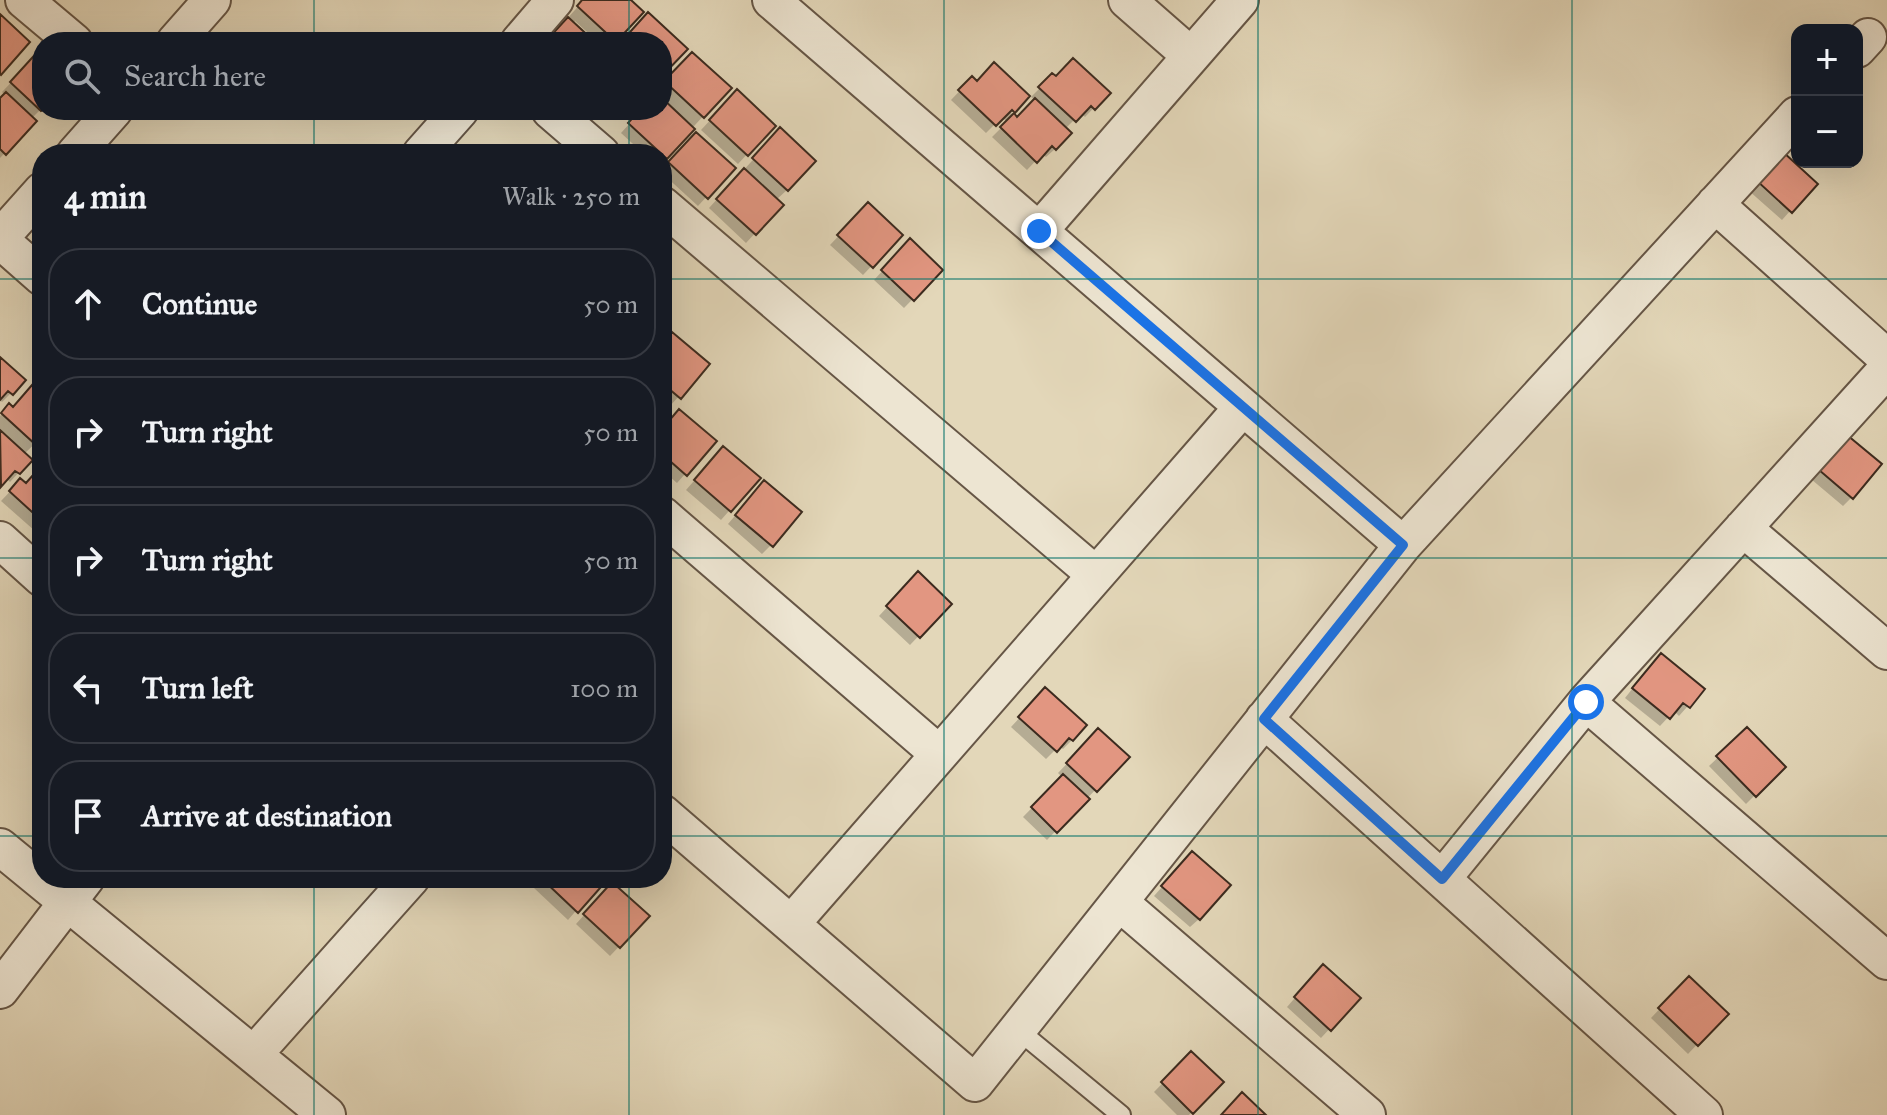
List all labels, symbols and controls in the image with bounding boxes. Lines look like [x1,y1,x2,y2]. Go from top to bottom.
map controls [1791,24,1863,168]
button: + [1791,24,1863,96]
search box [32,32,672,120]
icon: search [60,54,104,98]
text: Search here [124,58,266,94]
button: − [1791,96,1863,168]
text: 4 min [64,176,147,217]
text: Walk · 250 m [502,180,640,212]
route end [1021,213,1057,249]
icon: ahead [66,282,110,326]
text: Continue [142,286,257,322]
text: 50 m [583,288,638,320]
icon: right [66,410,110,454]
text: Turn right [142,414,273,450]
text: 50 m [583,416,638,448]
icon: right [66,538,110,582]
text: Turn right [142,542,273,578]
text: 50 m [583,544,638,576]
icon: left [66,666,110,710]
text: Turn left [142,670,253,706]
text: 100 m [570,672,638,704]
route start [1568,684,1604,720]
icon: arrive [66,794,110,838]
text: Arrive at destination [142,798,392,834]

